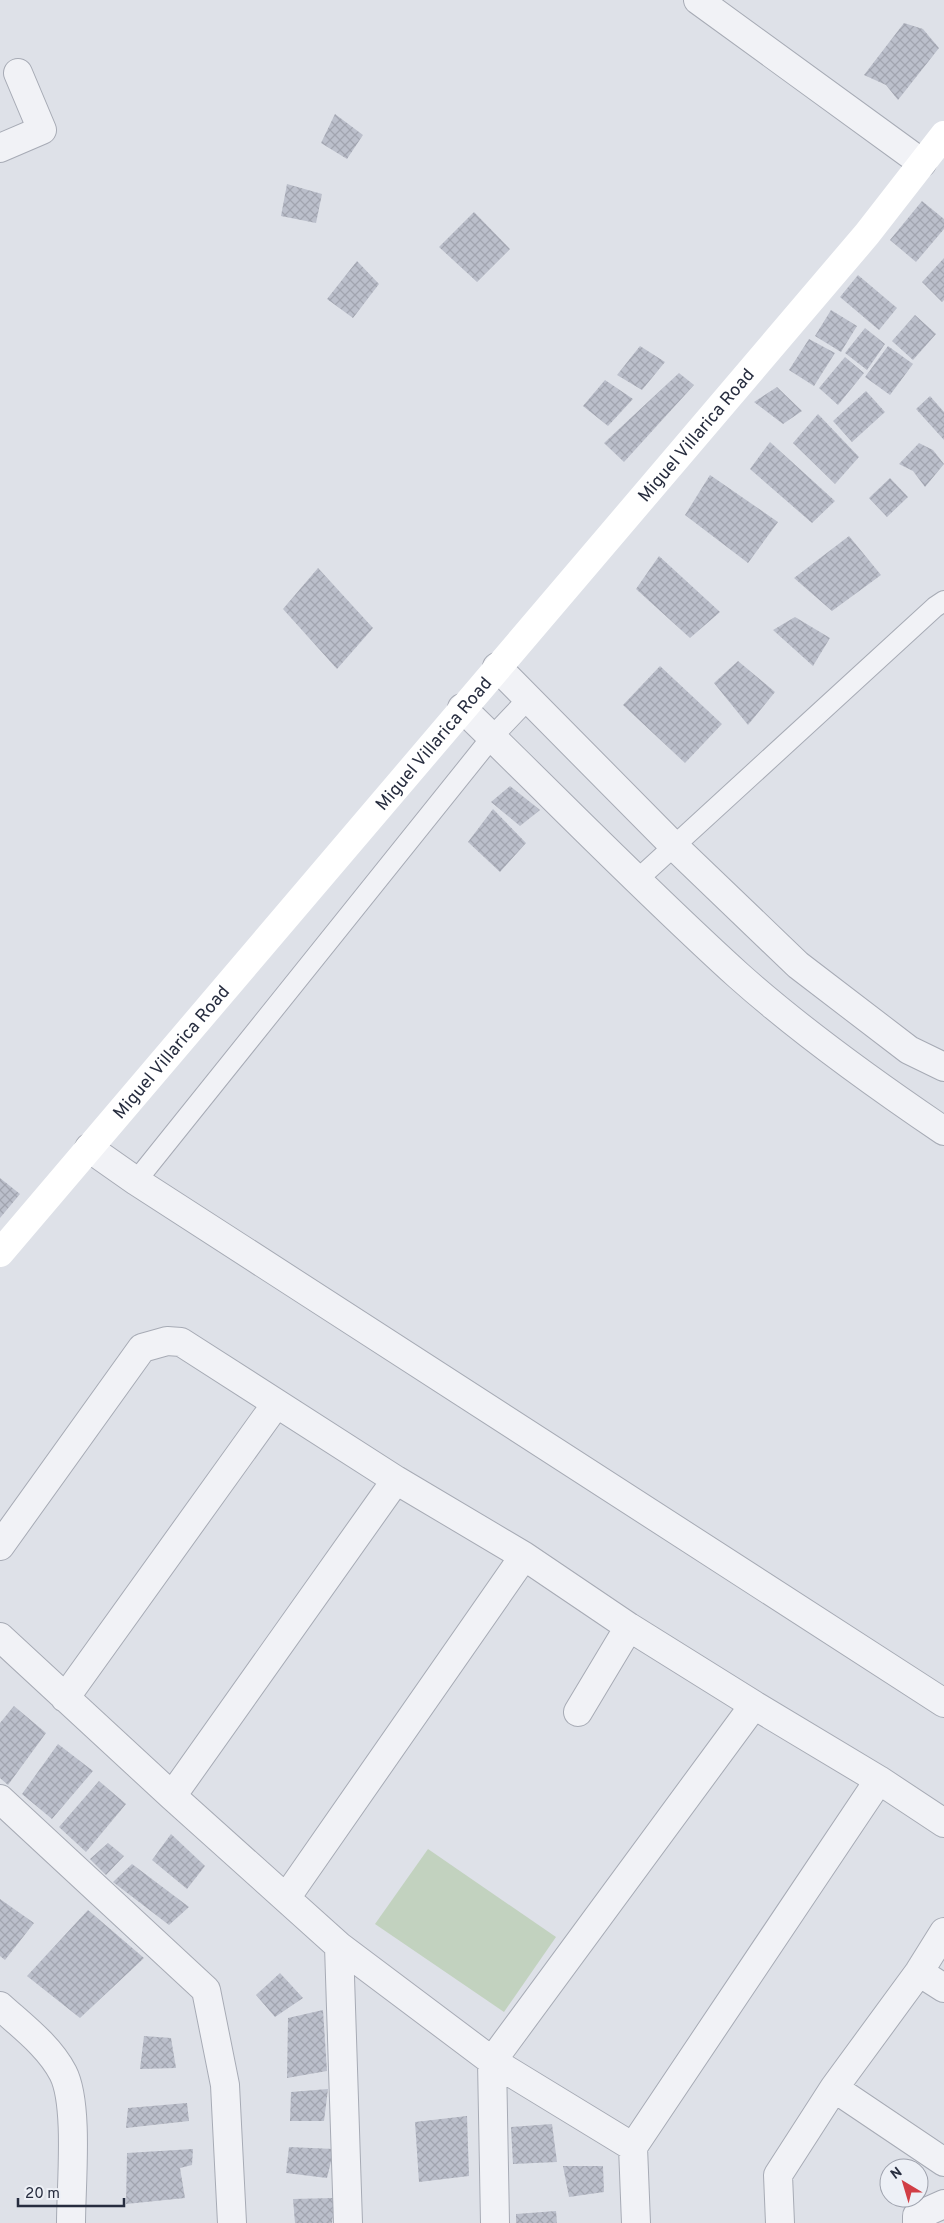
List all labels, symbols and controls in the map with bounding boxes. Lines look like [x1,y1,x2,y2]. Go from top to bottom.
street label: Miguel Villarica Road [634,364,760,508]
street label: Miguel Villarica Road [371,673,498,816]
street label: Miguel Villarica Road [109,981,236,1124]
north arrow [879,2158,929,2208]
text: N [888,2164,906,2184]
scale bar [18,2176,124,2208]
text: 20 m [25,2185,60,2204]

